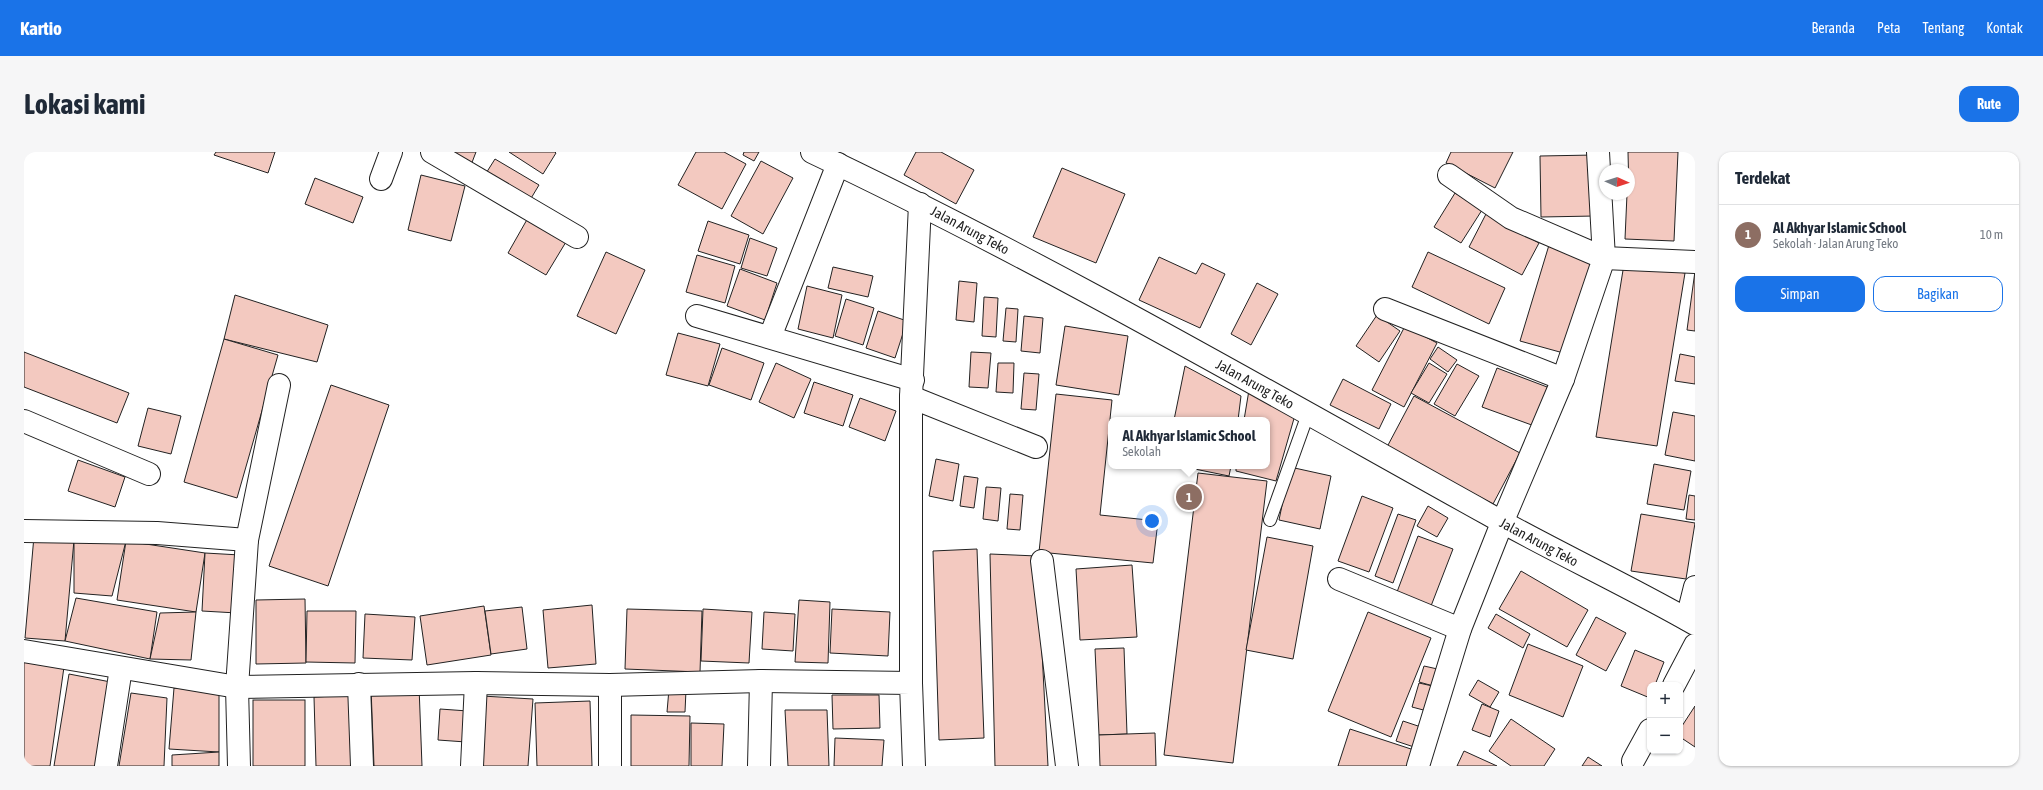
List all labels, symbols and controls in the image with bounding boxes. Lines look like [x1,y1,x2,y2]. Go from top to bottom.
text: Kartio [20,17,62,39]
text: Beranda [1812,20,1855,36]
text: Peta [1877,20,1901,36]
text: Tentang [1923,20,1964,36]
text: Kontak [1986,20,2023,36]
button: Rute [1959,86,2019,122]
text: Lokasi kami [24,88,145,120]
north arrow [1599,164,1635,200]
text: Terdekat [1735,168,1790,188]
street label: Jalan Arung Teko [928,203,1012,257]
text: Al Akhyar Islamic School [1773,219,1906,236]
text: 1 [1745,227,1751,242]
text: 10 m [1980,227,2003,242]
text: Sekolah · Jalan Arung Teko [1773,236,1898,251]
button: Simpan [1735,276,1865,312]
button: Bagikan [1873,276,2003,312]
street label: Jalan Arung Teko [1213,356,1297,412]
popup [1108,417,1270,469]
text: Al Akhyar Islamic School [1122,427,1256,444]
text: Sekolah [1122,444,1161,459]
pin: 1 [1176,482,1202,512]
your location [1142,511,1162,531]
street label: Jalan Arung Teko [1497,515,1581,569]
map controls [1647,682,1683,754]
button: + [1647,682,1683,718]
button: − [1647,718,1683,754]

